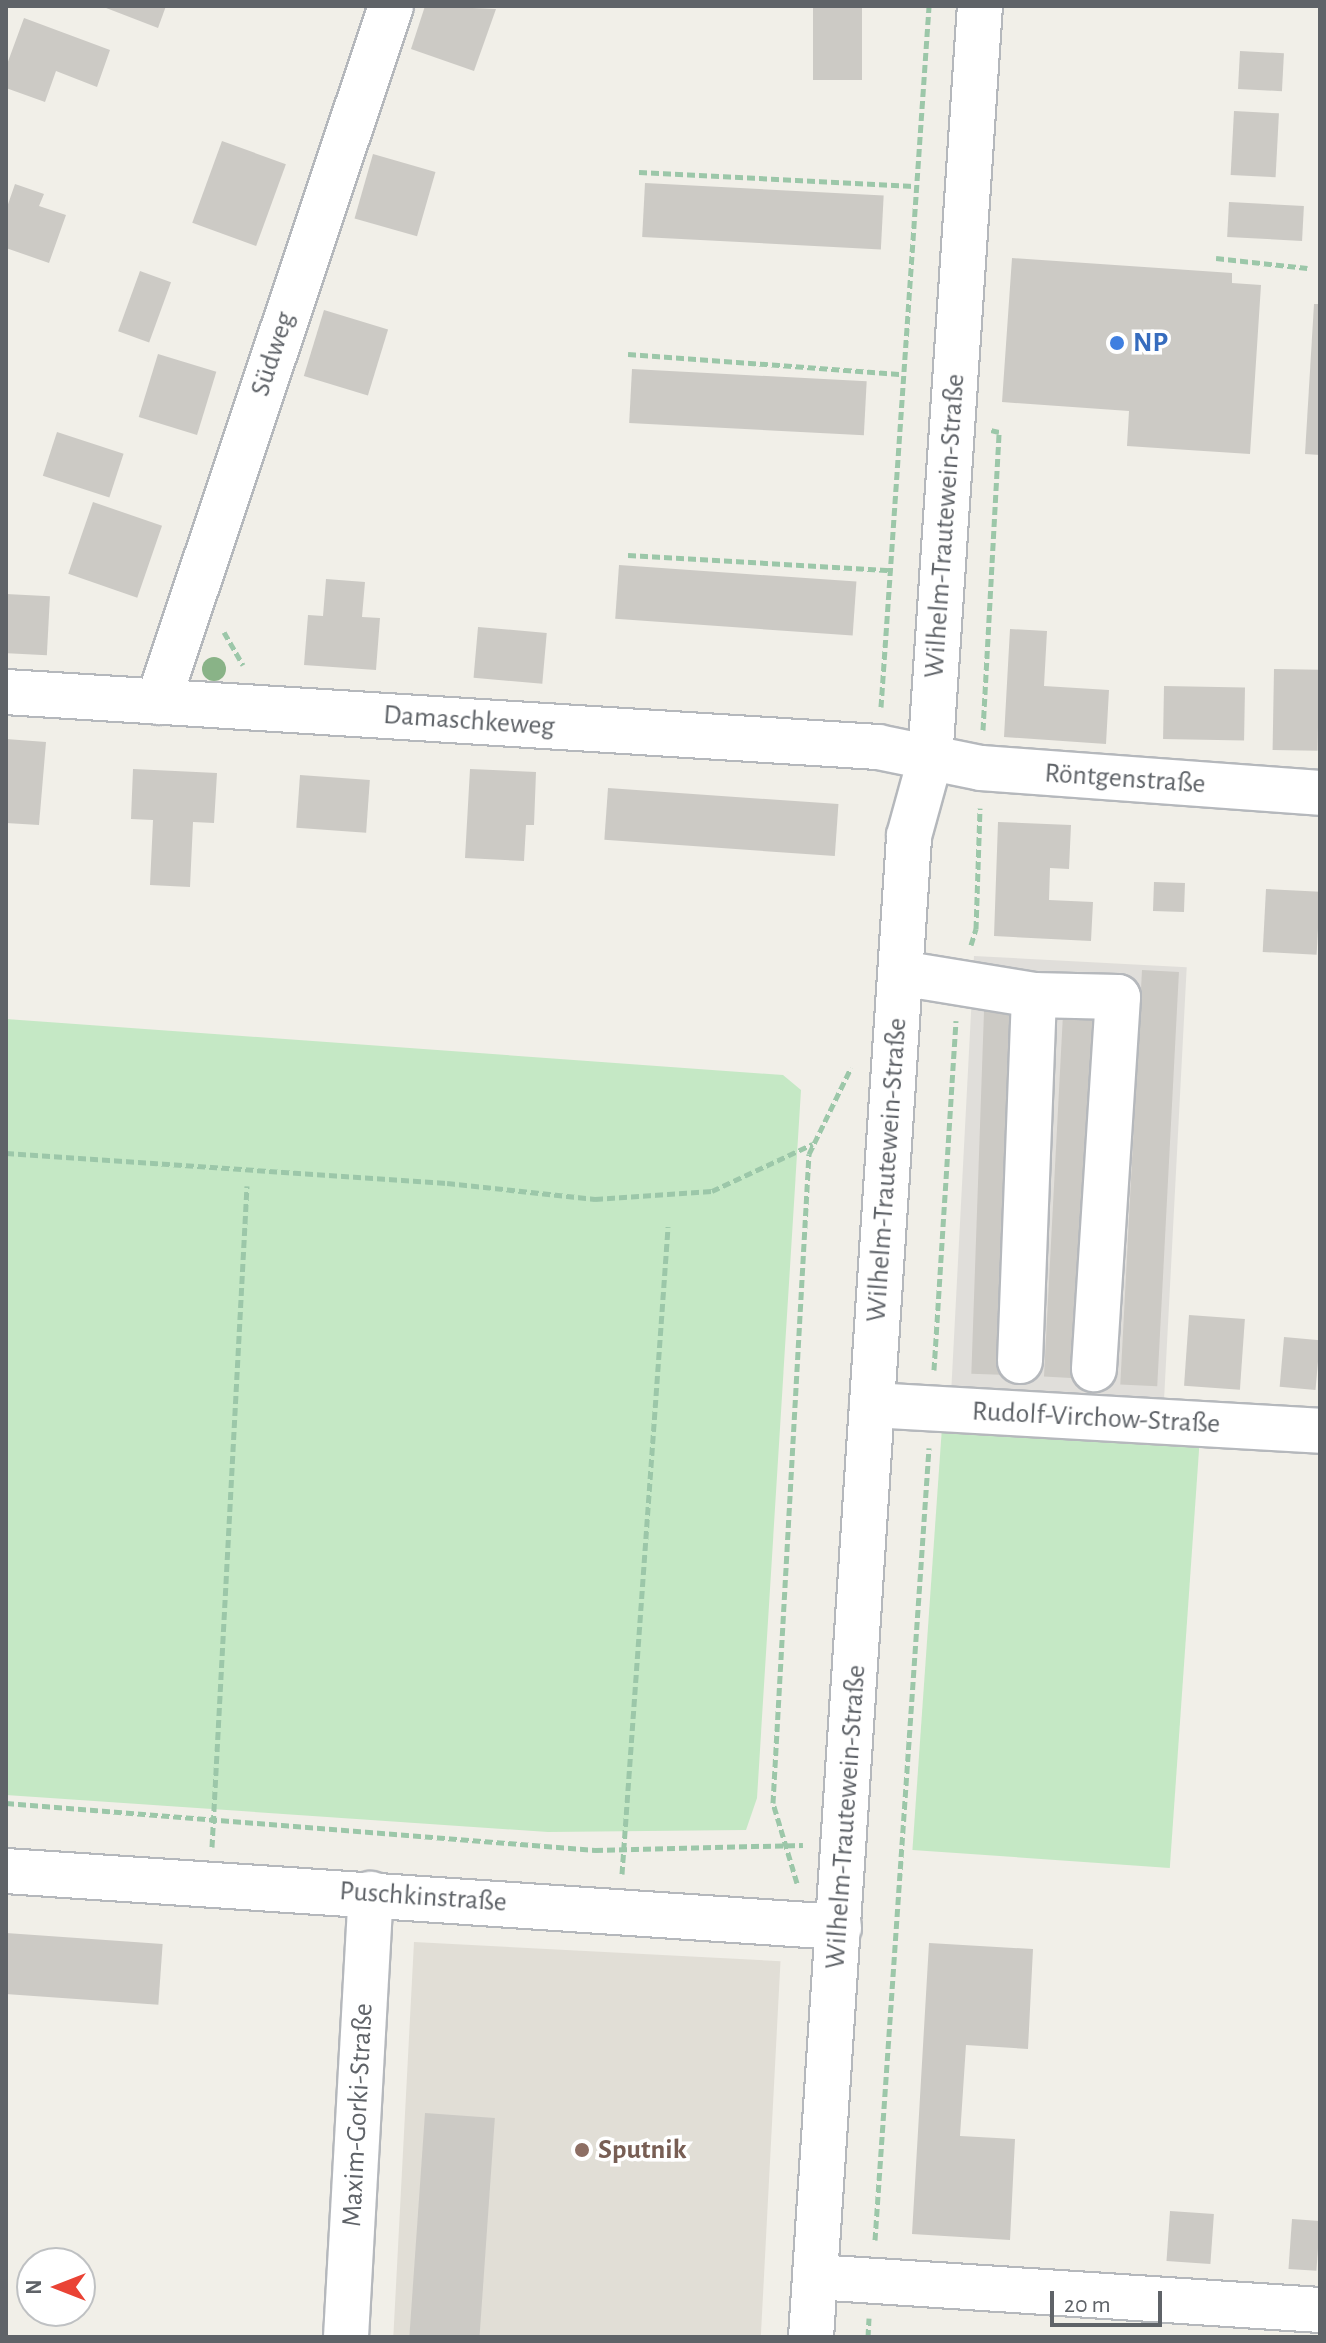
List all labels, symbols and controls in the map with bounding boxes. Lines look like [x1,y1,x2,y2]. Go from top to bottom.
street label: Südweg [244,308,302,400]
place label: NP [1133,326,1168,360]
marker: NP [1108,334,1126,352]
street label: Wilhelm-Trautewein-Straße [918,373,972,679]
street label: Damaschkeweg [382,698,556,744]
street label: Röntgenstraße [1043,757,1207,801]
street label: Wilhelm-Trautewein-Straße [860,1017,914,1323]
street label: Rudolf-Virchow-Straße [971,1395,1221,1441]
street label: Wilhelm-Trautewein-Straße [819,1664,873,1970]
street label: Puschkinstraße [338,1874,508,1920]
street label: Maxim-Gorki-Straße [335,2002,381,2228]
place label: Sputnik [598,2133,687,2167]
marker: Sputnik [573,2141,591,2159]
north arrow [16,2247,96,2327]
scale bar [1054,2275,1166,2325]
text: N [23,2279,45,2295]
text: 20 m [1064,2293,1111,2317]

